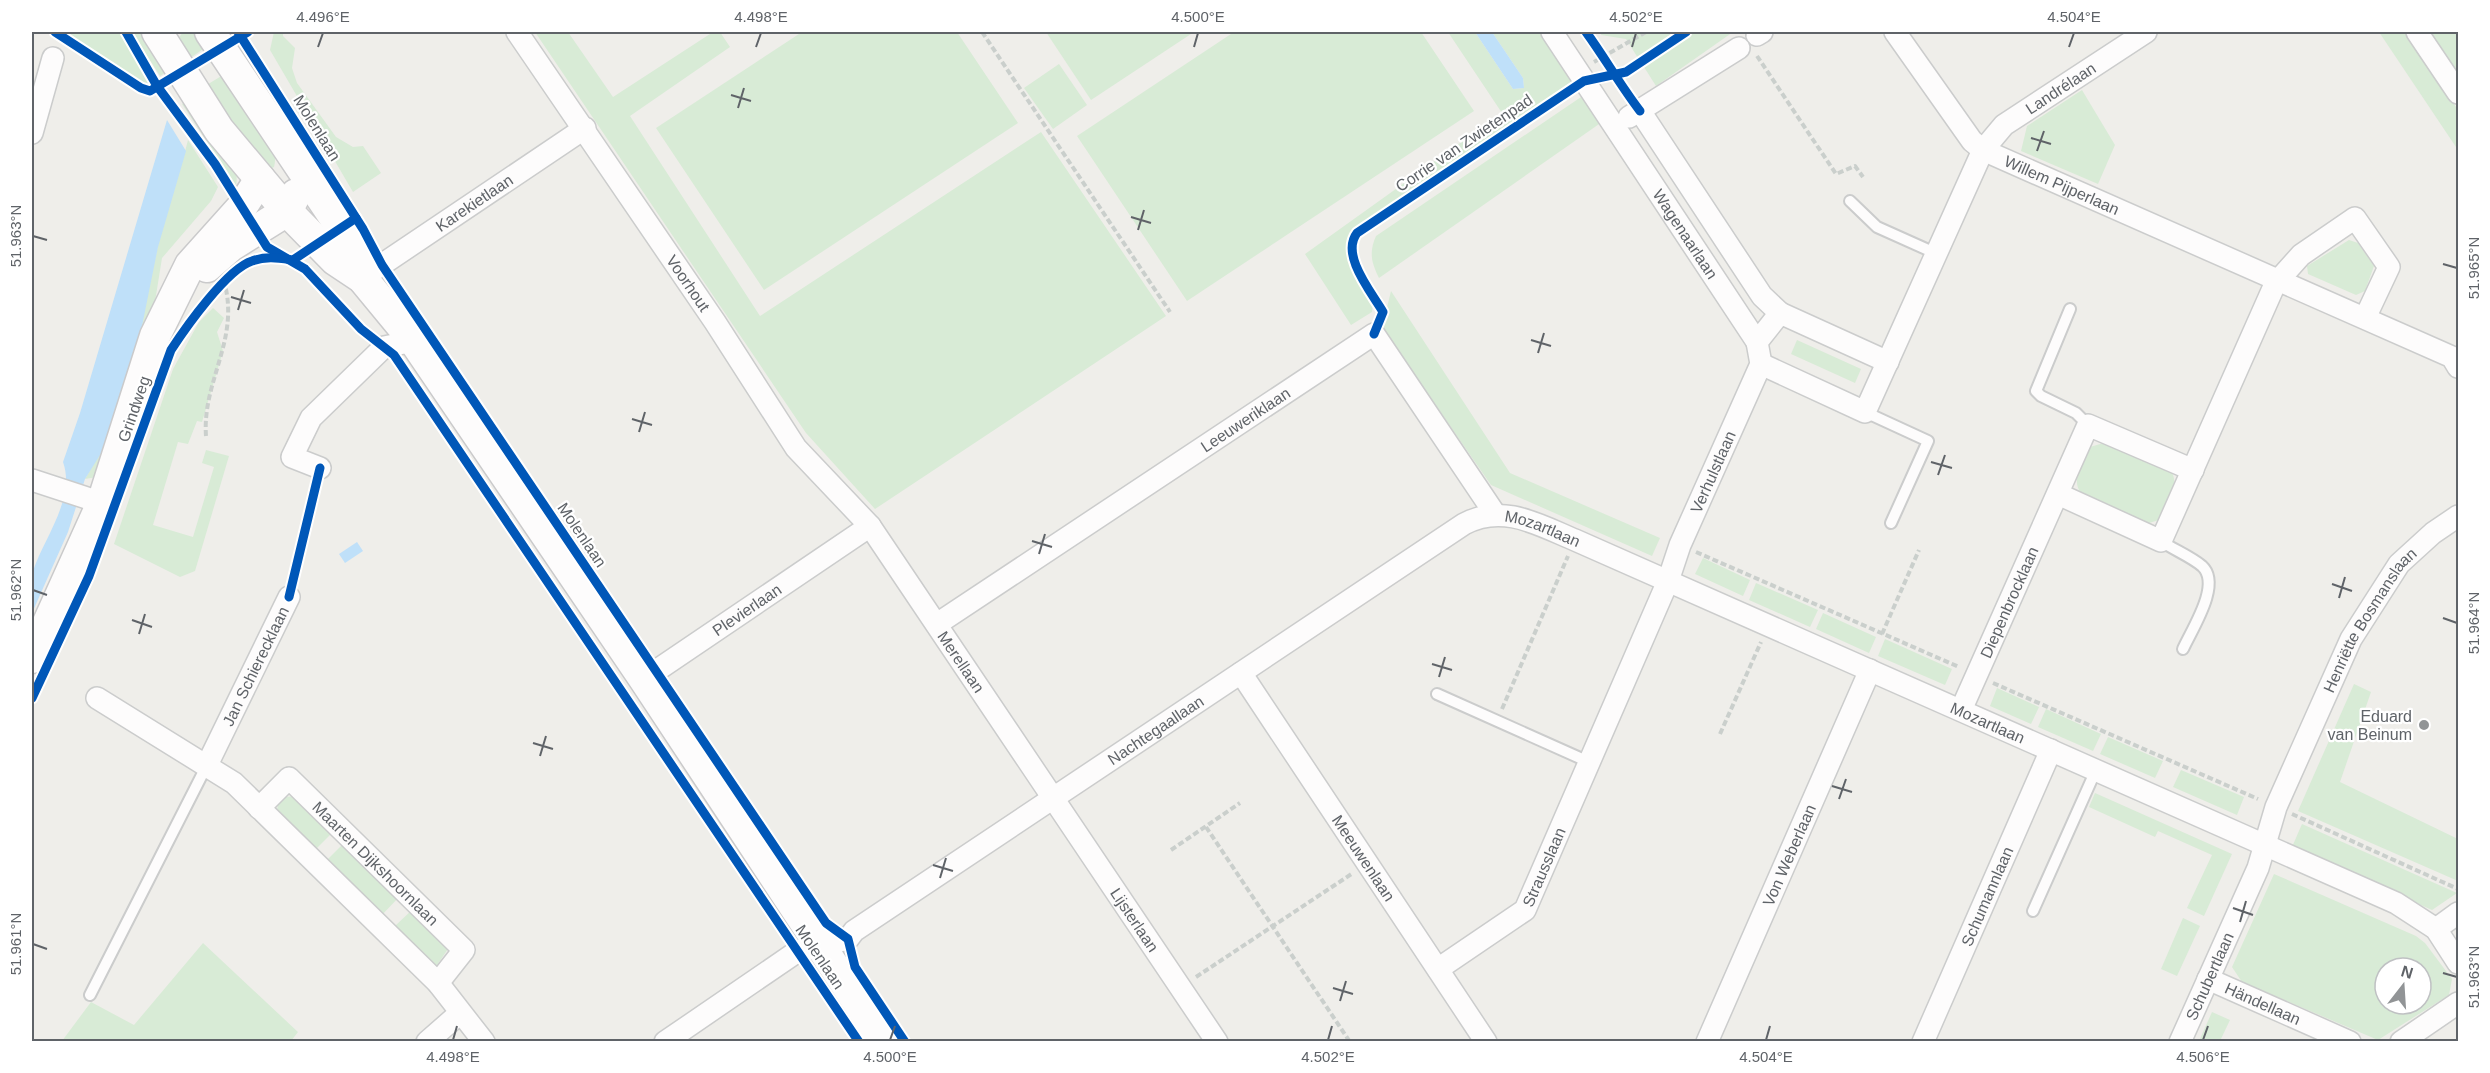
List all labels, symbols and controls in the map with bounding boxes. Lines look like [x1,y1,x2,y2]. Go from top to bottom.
text: 4.496°E [296,8,350,25]
text: 4.498°E [734,8,788,25]
text: 4.500°E [1171,8,1225,25]
text: 4.502°E [1609,8,1663,25]
text: 4.504°E [2047,8,2101,25]
street label: Landrélaan [2022,59,2099,117]
street label: Corrie van Zwietenpad [1393,91,1535,195]
street label: Molenlaan [290,92,344,164]
street label: Willem Pijperlaan [2002,152,2122,218]
street label: Karekietlaan [432,171,516,235]
street label: Wagenaarlaan [1650,186,1721,282]
text: 51.963°N [7,205,24,267]
text: 51.965°N [2465,237,2482,299]
street label: Voorhout [663,252,714,315]
street label: Grindweg [115,374,153,444]
street label: Leeuweriklaan [1198,384,1293,455]
street label: Verhulstlaan [1687,428,1739,515]
street label: Molenlaan [554,500,610,570]
street label: Mozartlaan [1504,507,1583,550]
street label: Diepenbrocklaan [1977,544,2041,661]
street label: Henriëtte Bosmanslaan [2320,544,2419,695]
text: 51.962°N [7,559,24,621]
street label: Plevierlaan [709,580,784,639]
text: 51.964°N [2465,592,2482,654]
street label: Jan Schierecklaan [219,604,292,729]
street label: Merellaan [935,628,988,696]
street label: Nachtegaallaan [1104,692,1206,768]
street label: Mozartlaan [1948,699,2027,746]
place label: Eduard van Beinum [2328,708,2412,743]
marker: Eduard van Beinum [2417,718,2431,732]
street label: Maarten Dijkshoornlaan [309,798,442,929]
street label: Von Weberlaan [1759,802,1819,909]
street label: Meeuwenlaan [1329,812,1398,904]
street label: Strausslaan [1519,825,1568,909]
street label: Schumannlaan [1958,844,2016,949]
street label: Lijsterlaan [1107,885,1162,955]
text: 51.961°N [7,913,24,975]
street label: Molenlaan [792,922,848,992]
street label: Schubertlaan [2182,930,2237,1023]
text: 51.963°N [2465,946,2482,1008]
north arrow [2373,956,2433,1016]
text: N [2399,962,2415,982]
street label: Händellaan [2222,979,2303,1028]
text: 4.498°E [426,1048,480,1065]
text: 4.500°E [863,1048,917,1065]
text: 4.502°E [1301,1048,1355,1065]
text: 4.504°E [1739,1048,1793,1065]
text: 4.506°E [2176,1048,2230,1065]

